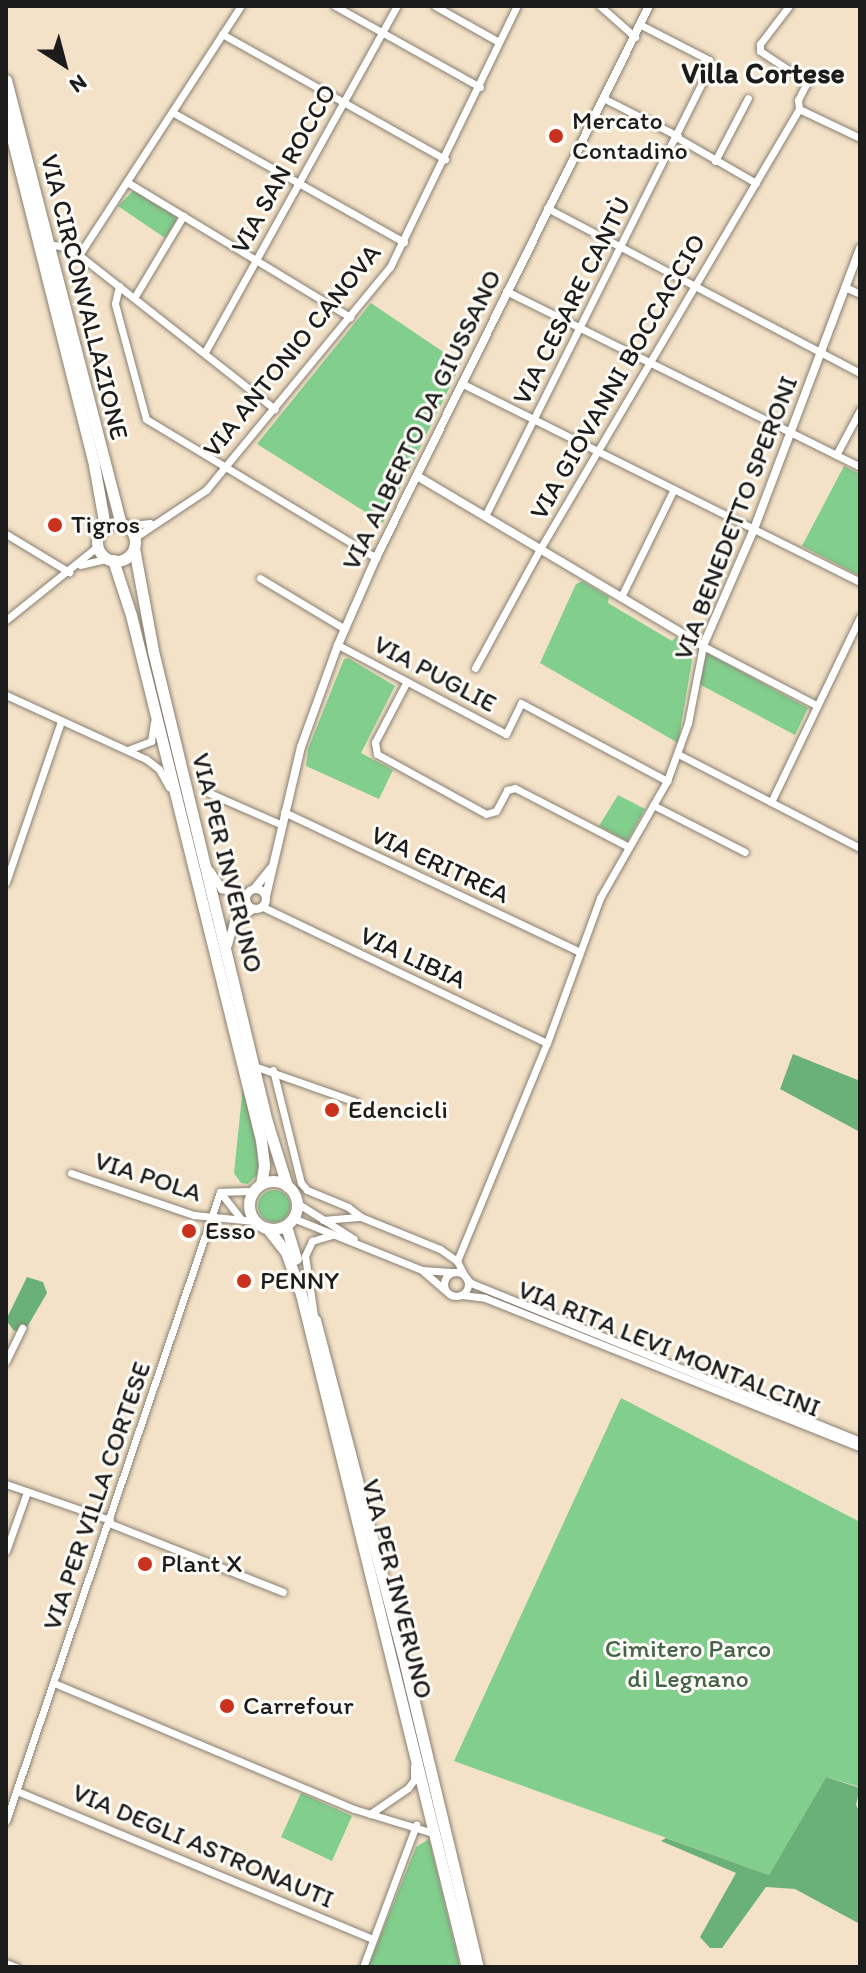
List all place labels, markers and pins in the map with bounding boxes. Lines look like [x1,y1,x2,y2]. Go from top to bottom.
place label: Mercato Contadino [572,105,688,166]
marker: Mercato Contadino [547,127,565,145]
place label: Tigros [71,509,140,541]
marker: Tigros [46,516,64,534]
place label: Edencicli [348,1094,448,1126]
marker: Edencicli [323,1101,341,1119]
place label: Esso [205,1215,256,1247]
marker: Esso [180,1222,198,1240]
place label: PENNY [260,1265,339,1297]
marker: PENNY [235,1272,253,1290]
place label: Plant X [161,1548,243,1580]
marker: Plant X [136,1555,154,1573]
place label: Carrefour [243,1690,353,1722]
marker: Carrefour [218,1697,236,1715]

